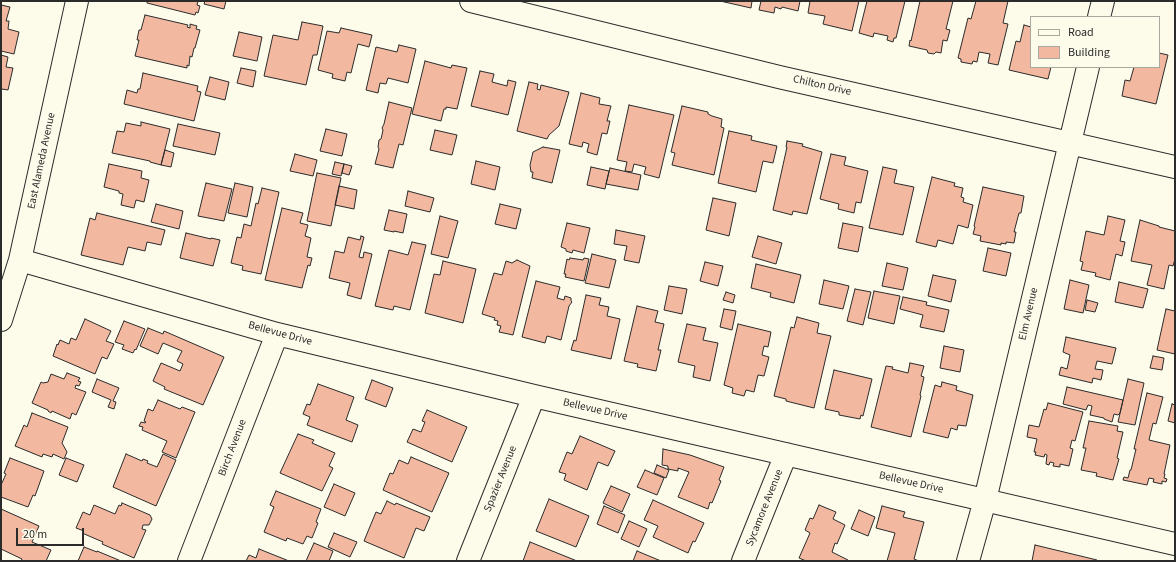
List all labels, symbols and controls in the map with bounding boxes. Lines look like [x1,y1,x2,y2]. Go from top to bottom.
legend [1030,16,1160,68]
text: Road [1068,24,1094,41]
text: Building [1068,44,1110,61]
street label: Chilton Drive [792,73,852,99]
street label: East Alameda Avenue [25,112,59,210]
street label: Elm Avenue [1017,286,1041,342]
street label: Bellevue Drive [247,319,313,349]
street label: Bellevue Drive [562,396,628,424]
street label: Birch Avenue [216,418,250,478]
street label: Spazier Avenue [482,444,520,514]
street label: Sycamore Avenue [744,468,786,548]
street label: Bellevue Drive [878,469,944,497]
scale bar [18,520,86,546]
text: 20 m [23,526,47,543]

